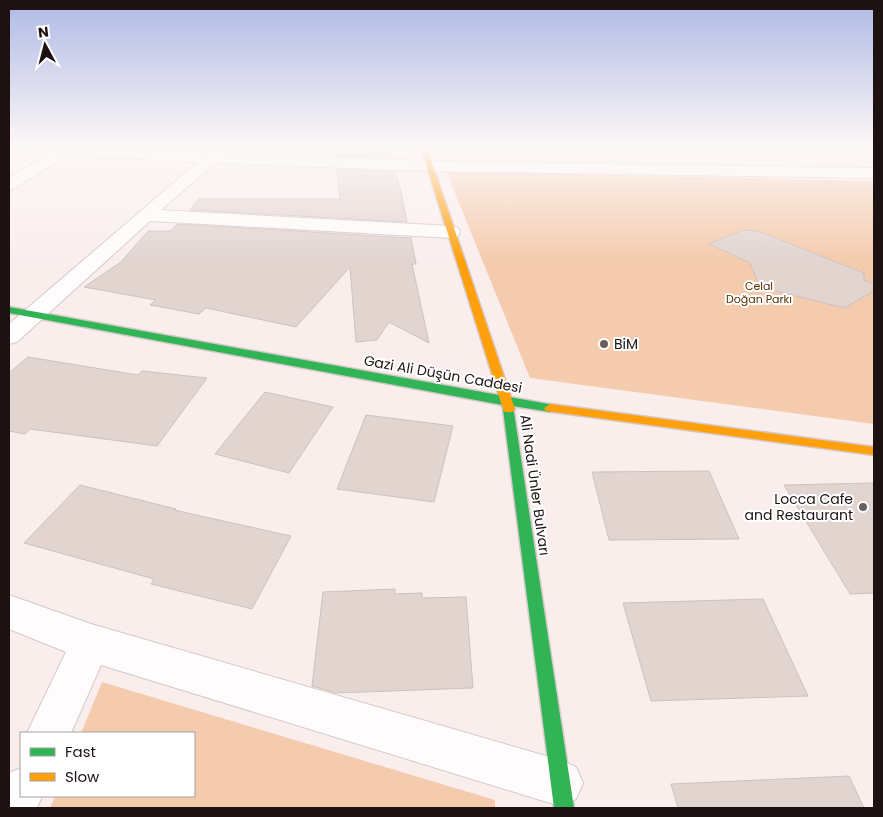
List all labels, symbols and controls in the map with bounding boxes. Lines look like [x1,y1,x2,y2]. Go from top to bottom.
north arrow [20,20,70,70]
text: N [37,22,50,43]
park label: Celal Doğan Parkı [726,278,792,307]
place label: BiM [614,334,638,354]
marker: BiM [598,338,610,350]
street label: Gazi Ali Düşün Caddesi [362,350,524,398]
street label: Ali Nadi Ünler Bulvarı [515,413,555,557]
place label: Locca Cafe and Restaurant [745,489,853,525]
marker: Locca Cafe and Restaurant [857,501,869,513]
legend [20,732,195,797]
text: Fast [65,741,96,762]
text: Slow [65,766,100,787]

